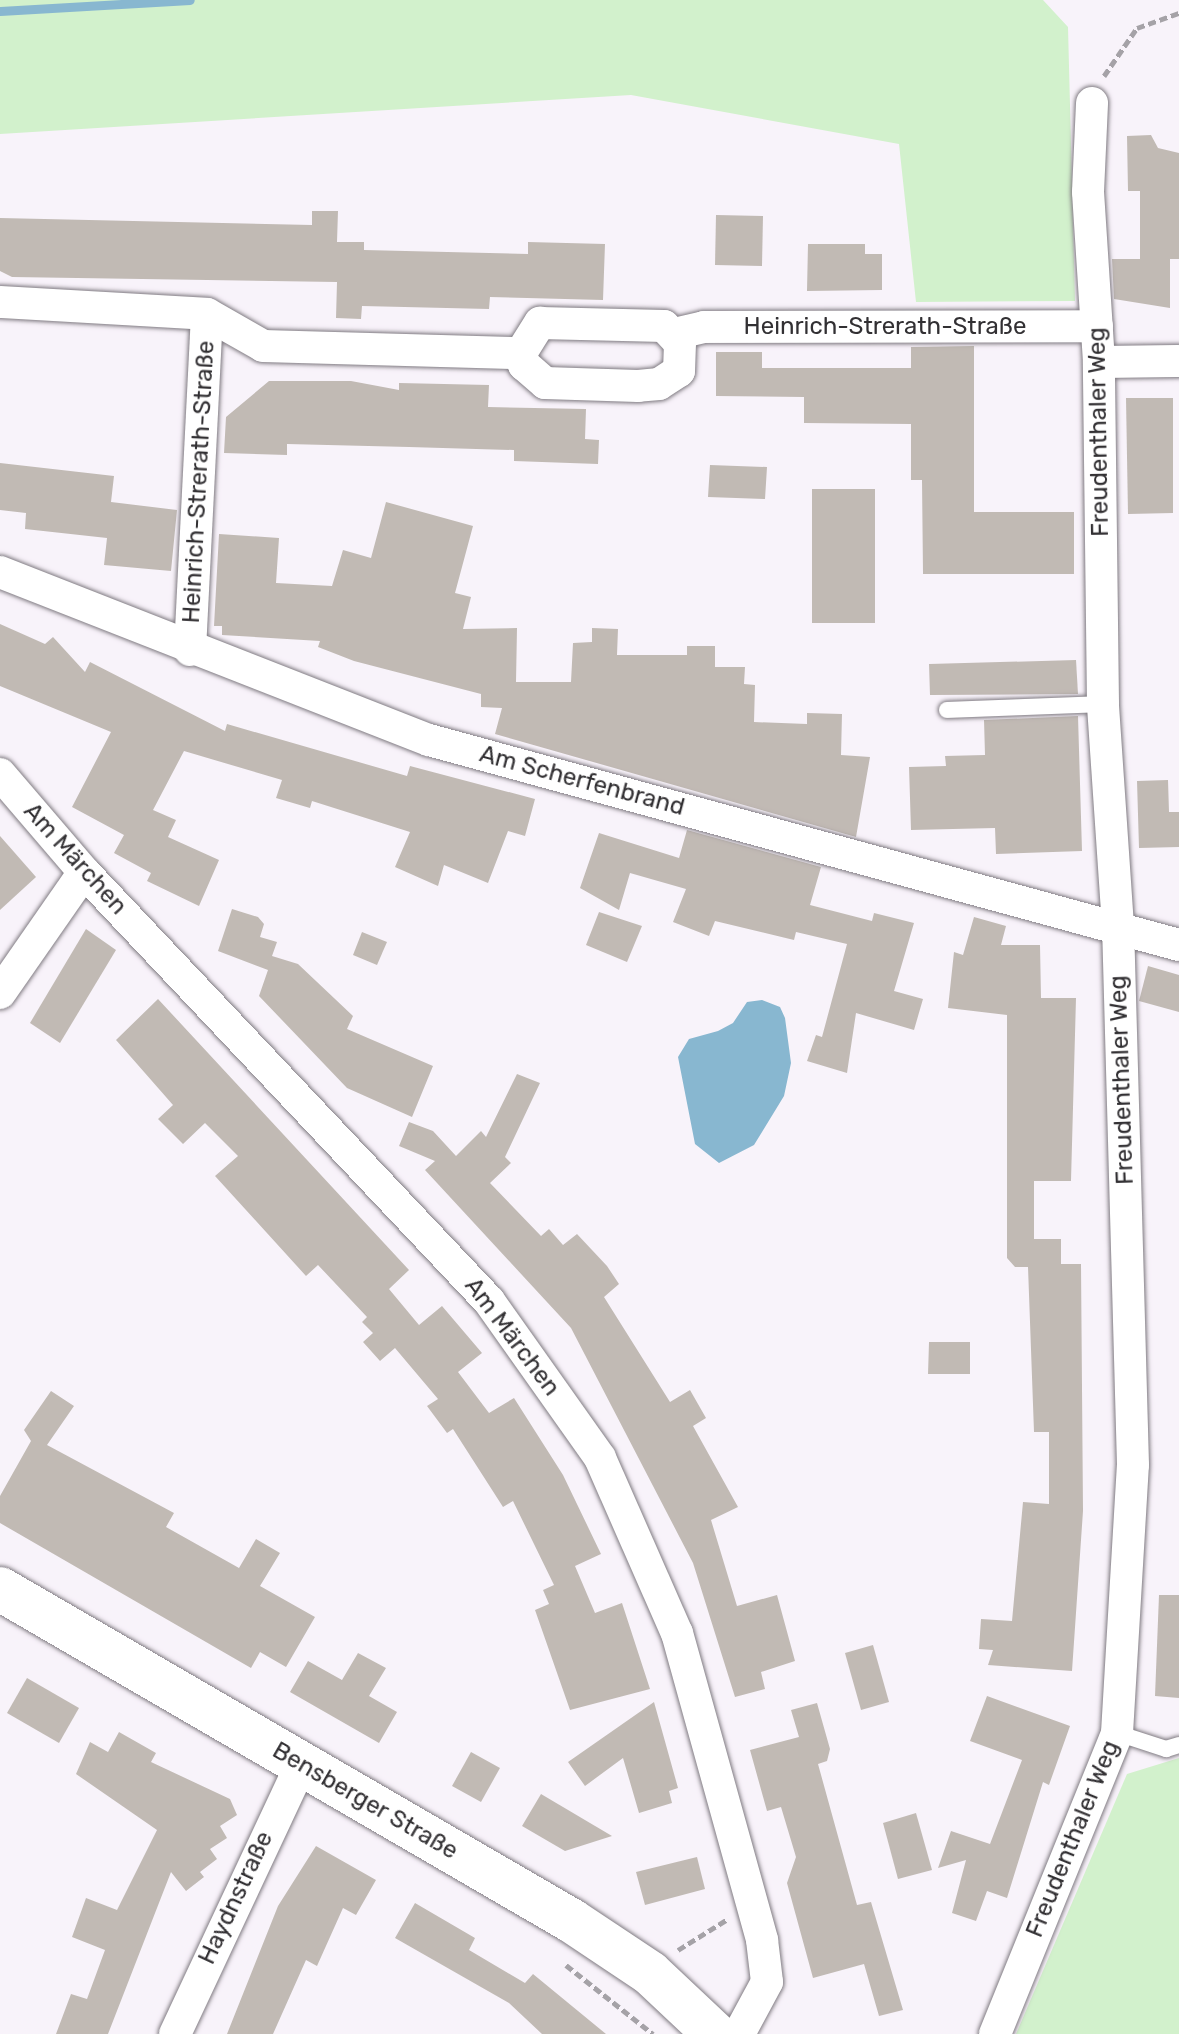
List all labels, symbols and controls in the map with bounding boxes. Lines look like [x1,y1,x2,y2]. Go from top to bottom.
street label: Heinrich-Strerath-Straße [744,313,1026,341]
street label: Freudenthaler Weg [1083,326,1115,538]
street label: Heinrich-Strerath-Straße [177,340,221,624]
street label: Am Scherfenbrand [476,740,688,822]
street label: Am Märchen [17,797,133,921]
street label: Freudenthaler Weg [1104,974,1140,1186]
street label: Am Märchen [458,1272,566,1402]
street label: Bensberger Straße [267,1736,463,1866]
street label: Freudenthaler Weg [1020,1736,1126,1942]
street label: Haydnstraße [193,1827,279,1969]

